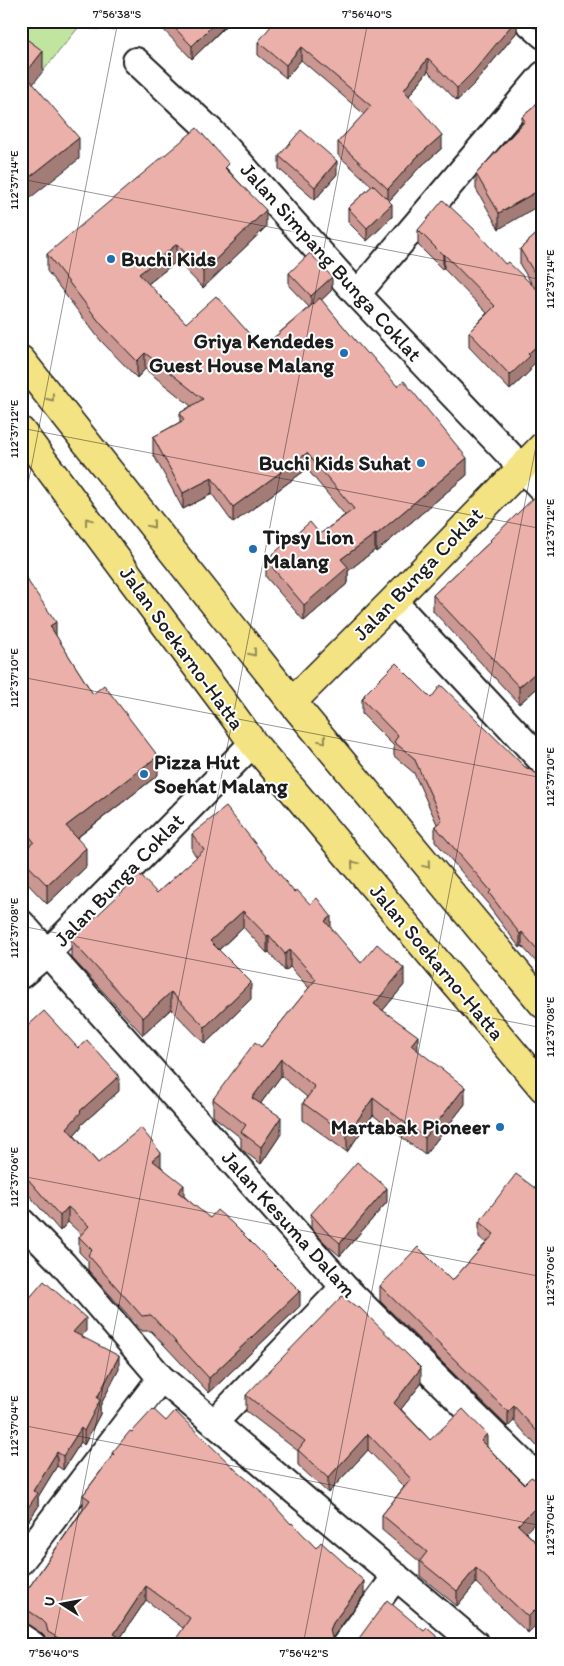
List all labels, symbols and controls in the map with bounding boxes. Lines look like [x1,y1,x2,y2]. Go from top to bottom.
text: 7°56'38"S [93,7,142,21]
text: 7°56'40"S [342,7,392,21]
text: 112°37'14"E [7,150,21,210]
street label: Jalan Simpang Bunga Coklat [235,157,427,366]
place label: Buchi Kids [121,246,216,271]
text: 112°37'14"E [543,249,557,309]
marker: Buchi Kids [105,253,117,265]
place label: Griya Kendedes Guest House Malang [149,328,335,378]
marker: Griya Kendedes Guest House Malang [338,347,350,359]
one-way arrow [46,392,54,401]
text: 112°37'12"E [7,399,21,458]
place label: Buchi Kids Suhat [259,450,411,475]
marker: Buchi Kids Suhat [415,457,427,469]
text: 112°37'12"E [543,498,557,557]
street label: Jalan Bunga Coklat [348,502,488,646]
one-way arrow [86,518,94,527]
one-way arrow [147,519,155,528]
place label: Tipsy Lion Malang [262,524,354,574]
marker: Tipsy Lion Malang [247,543,259,555]
street label: Jalan Soekarno-Hatta [115,561,250,734]
one-way arrow [247,647,256,657]
text: 112°37'10"E [7,648,21,708]
one-way arrow [318,734,327,743]
text: 112°37'10"E [543,747,557,807]
place label: Pizza Hut Soehat Malang [154,749,288,799]
marker: Pizza Hut Soehat Malang [138,768,150,780]
street label: Jalan Bunga Coklat [49,808,189,952]
one-way arrow [421,859,430,868]
one-way arrow [350,860,359,869]
street label: Jalan Soekarno-Hatta [365,879,510,1045]
text: 112°37'08"E [7,897,21,958]
text: 112°37'08"E [543,996,557,1057]
place label: Martabak Pioneer [331,1114,491,1139]
marker: Martabak Pioneer [494,1121,506,1133]
street label: Jalan Kesuma Dalam [217,1145,362,1303]
text: 112°37'06"E [7,1146,21,1207]
text: 112°37'06"E [543,1245,557,1306]
text: 112°37'04"E [7,1395,21,1457]
text: 112°37'04"E [543,1494,557,1556]
north arrow [38,1578,88,1628]
text: U [40,1595,59,1608]
text: 7°56'40"S [29,1646,79,1660]
text: 7°56'42"S [279,1646,329,1660]

